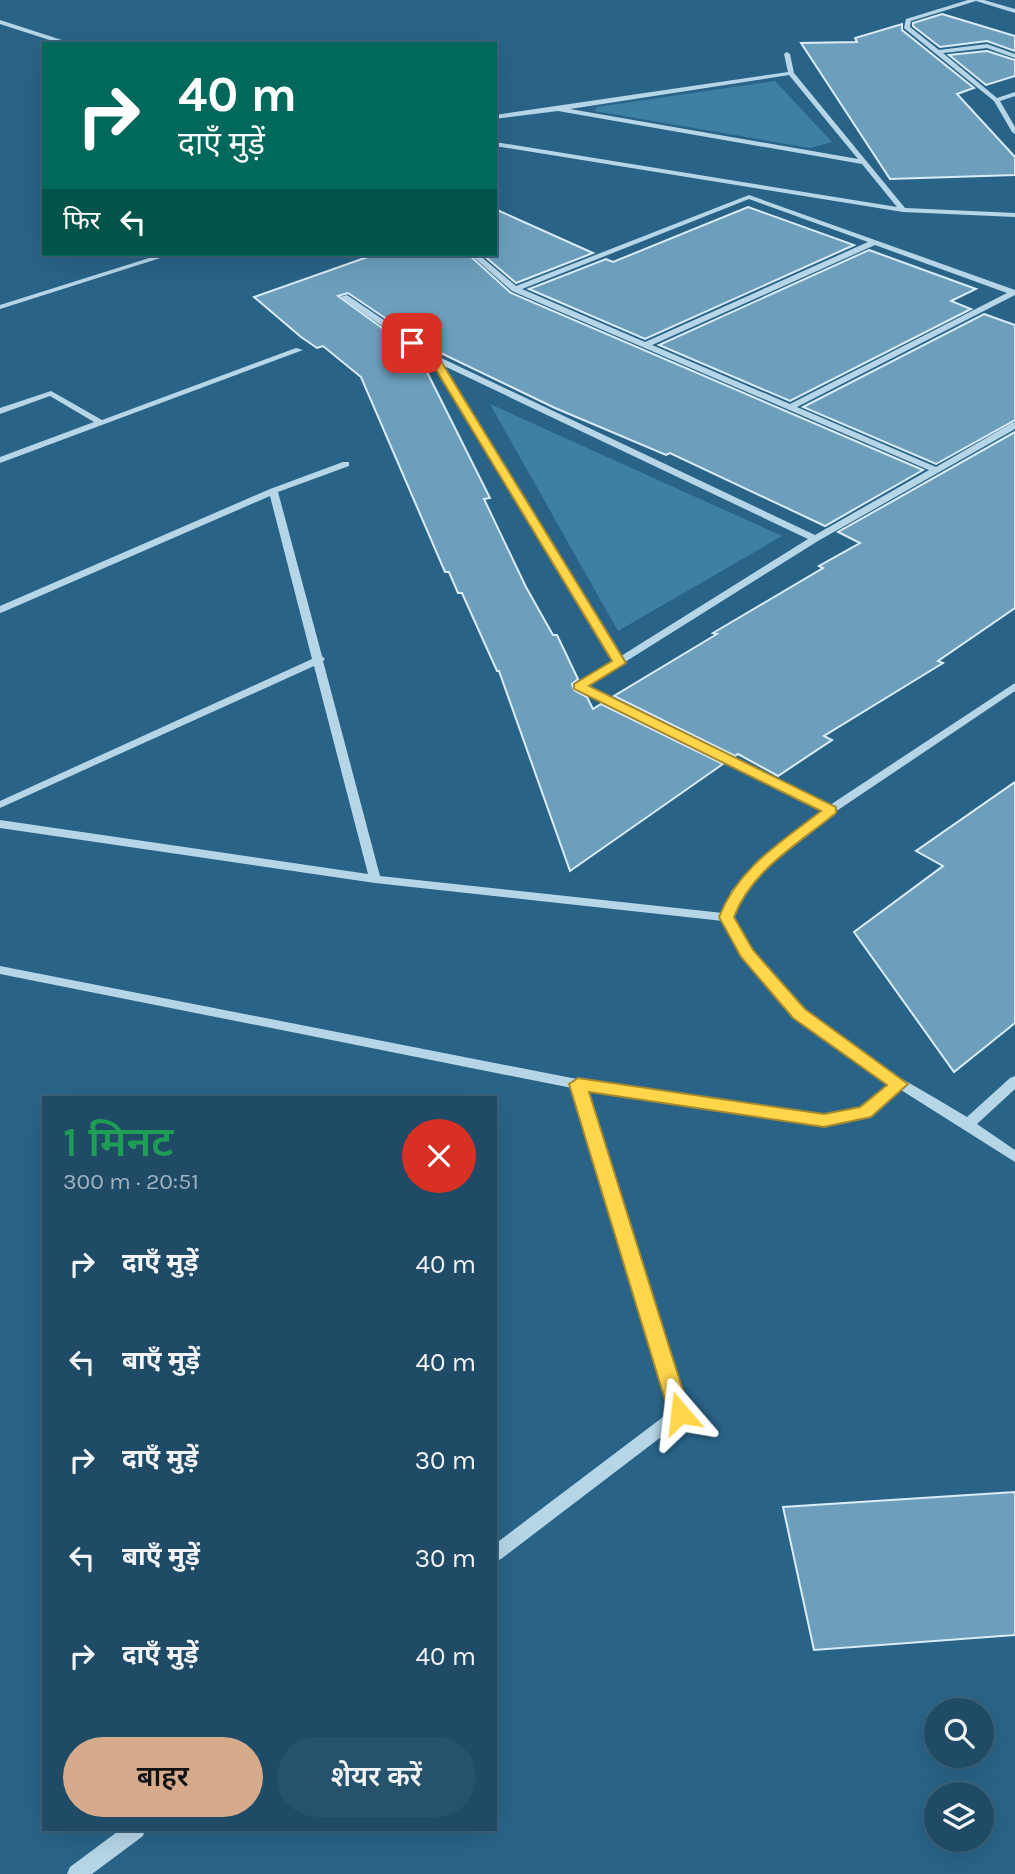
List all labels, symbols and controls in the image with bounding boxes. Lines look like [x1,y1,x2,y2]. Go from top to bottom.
text: 40 m [178,66,297,123]
icon: right [63,70,154,161]
text: दाएँ मुड़ें [178,125,265,162]
icon: left [114,203,152,241]
text: फिर [63,205,100,236]
pin [382,313,442,373]
icon: arrive [393,324,431,362]
text: 1 मिनट [63,1117,173,1167]
button: close [402,1119,476,1193]
text: 300 m · 20:51 [63,1168,199,1195]
icon: right [63,1245,101,1283]
text: दाएँ मुड़ें [122,1247,198,1278]
text: 40 m [416,1249,476,1280]
icon: left [63,1343,101,1381]
text: बाएँ मुड़ें [122,1345,200,1376]
text: 40 m [416,1347,476,1378]
position arrow [643,1376,717,1450]
icon: right [63,1441,101,1479]
text: दाएँ मुड़ें [122,1443,198,1474]
text: 30 m [415,1445,476,1476]
icon: left [63,1539,101,1577]
text: बाएँ मुड़ें [122,1541,200,1572]
text: 30 m [415,1543,476,1574]
icon: right [63,1637,101,1675]
text: दाएँ मुड़ें [122,1639,198,1670]
text: 40 m [416,1641,476,1672]
map controls [924,1698,994,1852]
button: search [924,1698,994,1768]
button: बाहर [63,1737,263,1817]
button: शेयर करें [277,1737,476,1817]
button: layers [924,1782,994,1852]

